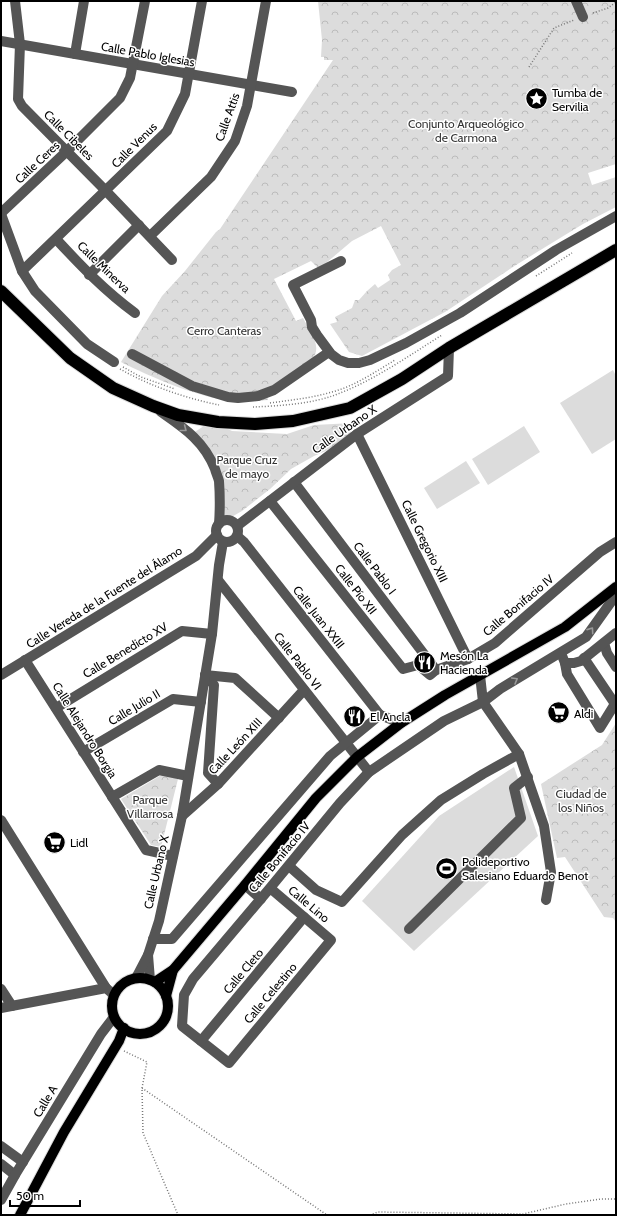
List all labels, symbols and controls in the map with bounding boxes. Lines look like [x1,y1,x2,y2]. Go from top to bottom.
street label: Calle Pablo Iglesias [100,38,196,70]
place label: Tumba de Servilia [552,85,602,114]
place icon: Tumba de Servilia [524,86,550,112]
street label: Calle Attis [211,91,243,143]
street label: Calle Cibeles [41,107,97,163]
park label: Conjunto Arqueológico de Carmona [408,116,524,145]
street label: Calle Venus [108,119,160,171]
street label: Calle Ceres [12,137,63,186]
street label: Calle Minerva [74,238,134,296]
park label: Cerro Canteras [187,323,261,338]
street label: Calle Urbano X [309,401,380,457]
one-way arrow [180,424,187,431]
park label: Parque Cruz de mayo [217,452,278,481]
street label: Calle Gregorio XIII [399,497,451,585]
street label: Calle Pablo I [350,539,400,597]
street label: Calle Vereda de la Fuente del Álamo [23,542,185,651]
street label: Calle Pío XII [332,561,380,617]
street label: Calle Bonifacio IV [479,571,557,639]
street label: Calle Juan XXIII [290,583,348,651]
street label: Calle Benedicto XV [80,618,171,681]
one-way arrow [586,627,594,634]
street label: Calle Pablo VI [271,629,325,693]
place label: Mesón La Hacienda [440,648,489,677]
restaurant icon: Mesón La Hacienda [412,649,438,675]
one-way arrow [511,678,518,685]
street label: Calle Alejandro Borgia [49,679,121,781]
street label: Calle Julio II [105,686,163,728]
supermarket icon: Aldi [545,700,571,726]
restaurant icon: El Ancla [342,703,368,729]
place label: Aldi [574,706,593,721]
place label: El Ancla [370,709,411,724]
street label: Calle León XIII [205,715,265,777]
park label: Ciudad de los Niños [555,786,607,815]
park label: Parque Villarrosa [127,792,174,821]
street label: Calle Bonifacio IV [245,818,313,896]
supermarket icon: Lidl [42,829,68,855]
street label: Calle Urbano X [140,833,172,910]
place label: Lidl [70,835,88,850]
place label: Polideportivo Salesiano Eduardo Benot [462,854,588,883]
sports icon: Polideportivo Salesiano Eduardo Benot [434,855,460,881]
street label: Calle Lino [285,882,333,926]
street label: Calle Cleto [220,945,267,997]
street label: Calle Celestino [240,959,300,1026]
street label: Calle A [30,1082,61,1120]
scale bar [10,1182,80,1208]
text: 50 m [16,1188,44,1203]

